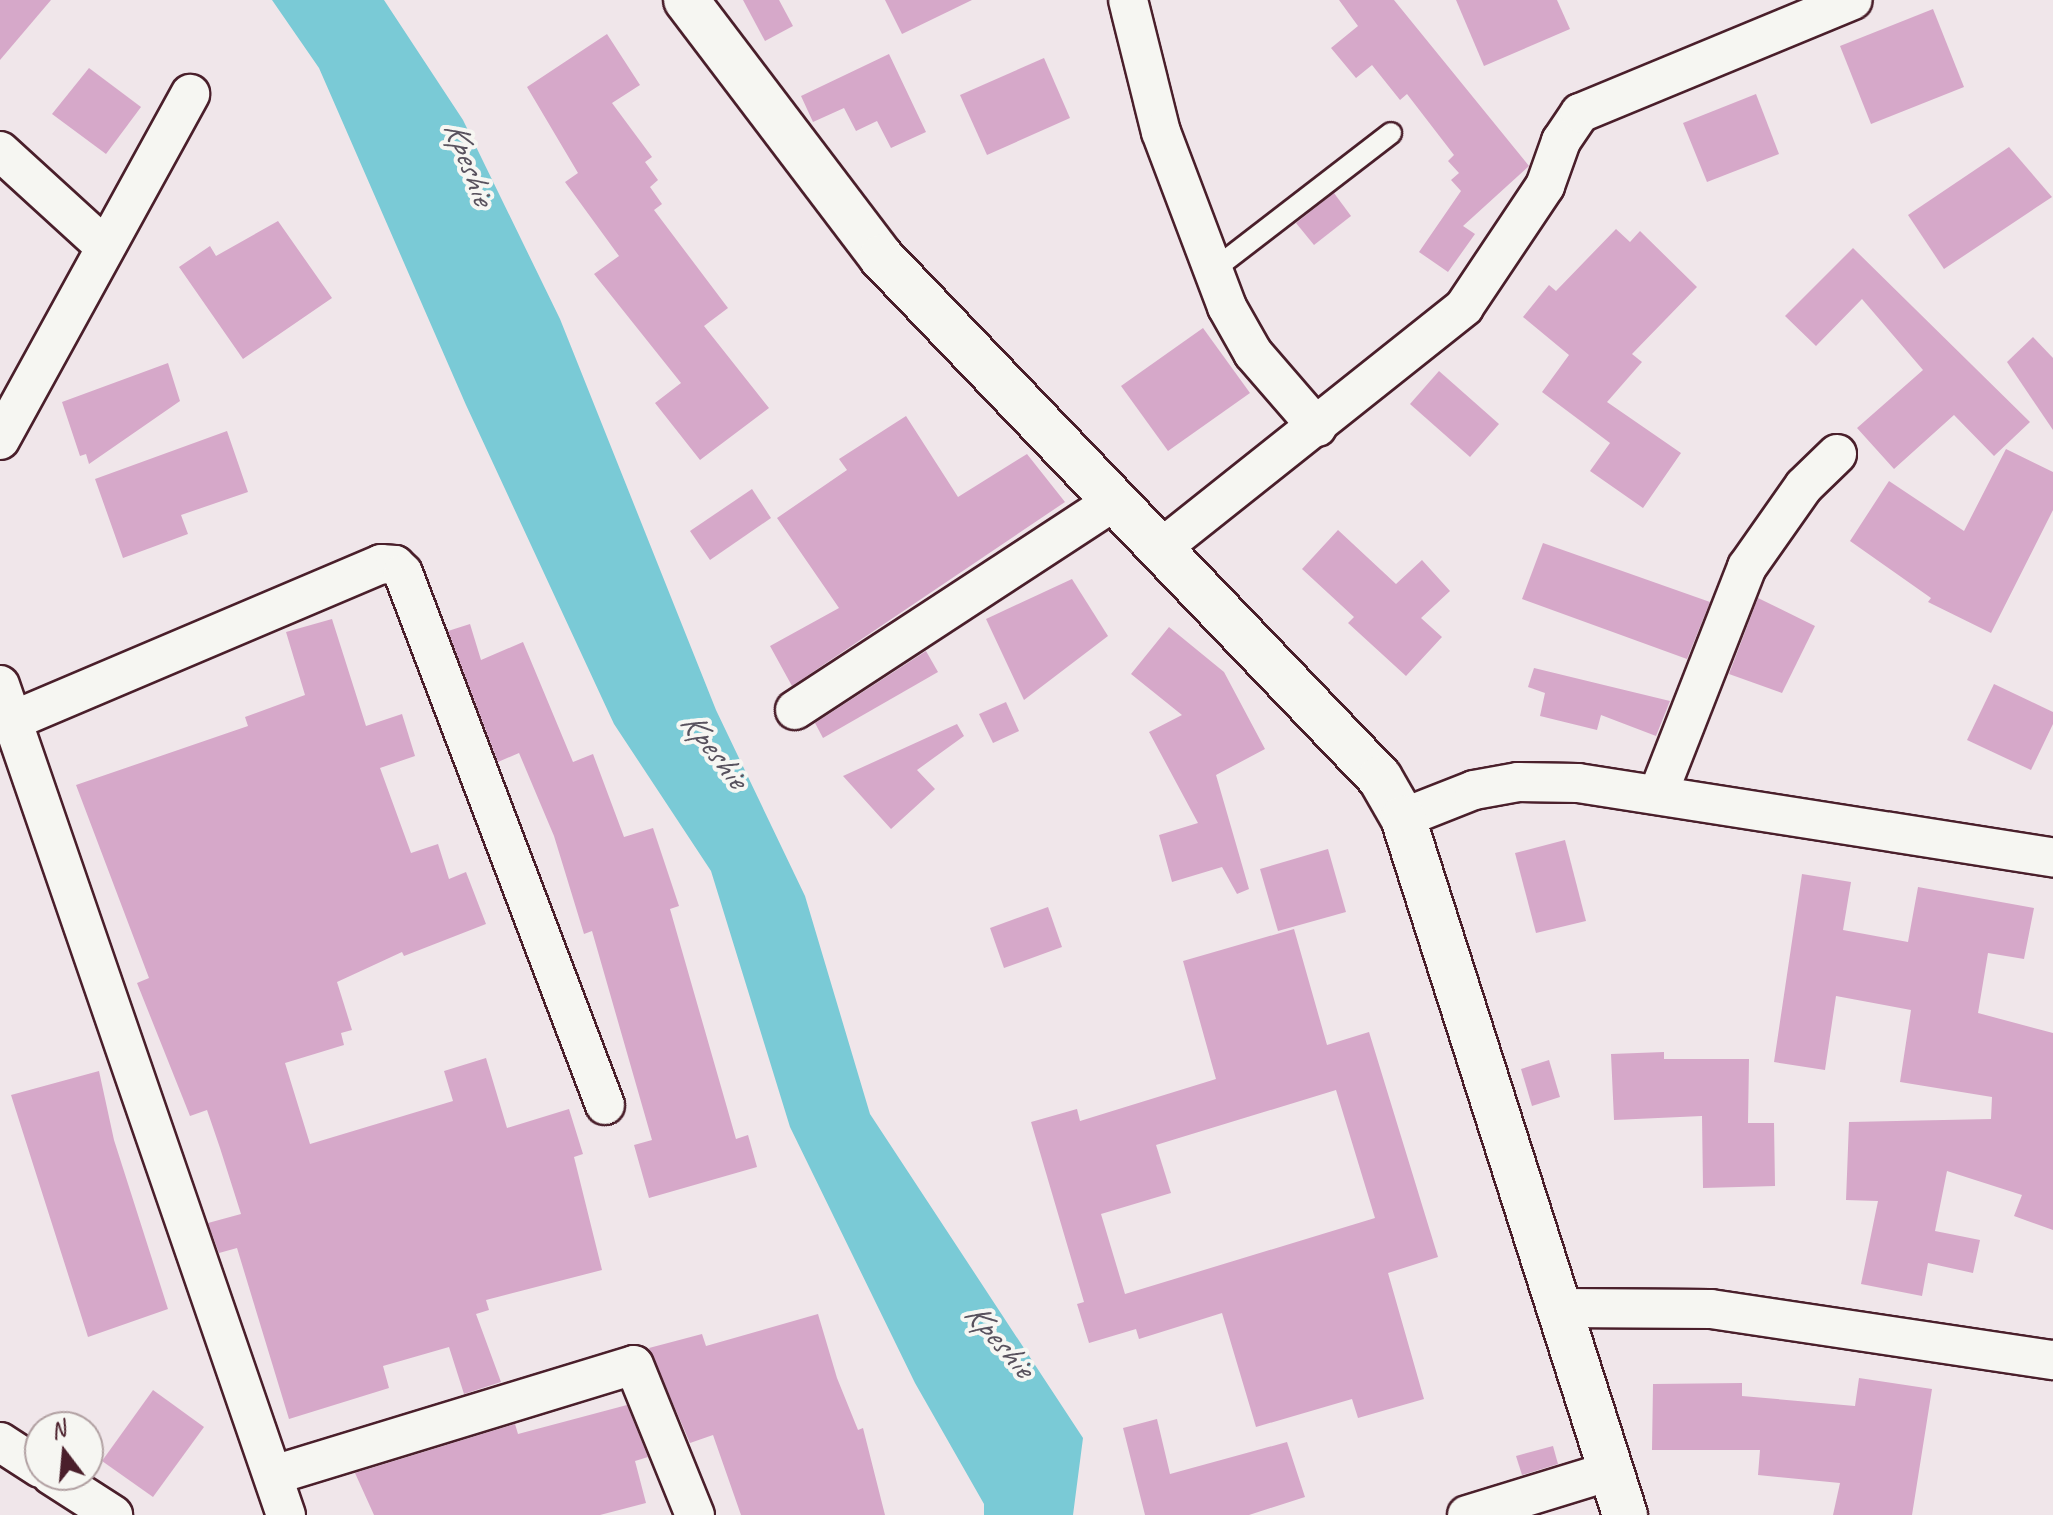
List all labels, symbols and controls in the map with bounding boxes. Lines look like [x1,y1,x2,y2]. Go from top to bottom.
water label: Kpeshie [436,115,504,209]
water label: Kpeshie [673,703,757,795]
water label: Kpeshie [957,1293,1043,1385]
north arrow [24,1411,104,1491]
text: N [48,1415,68,1445]

